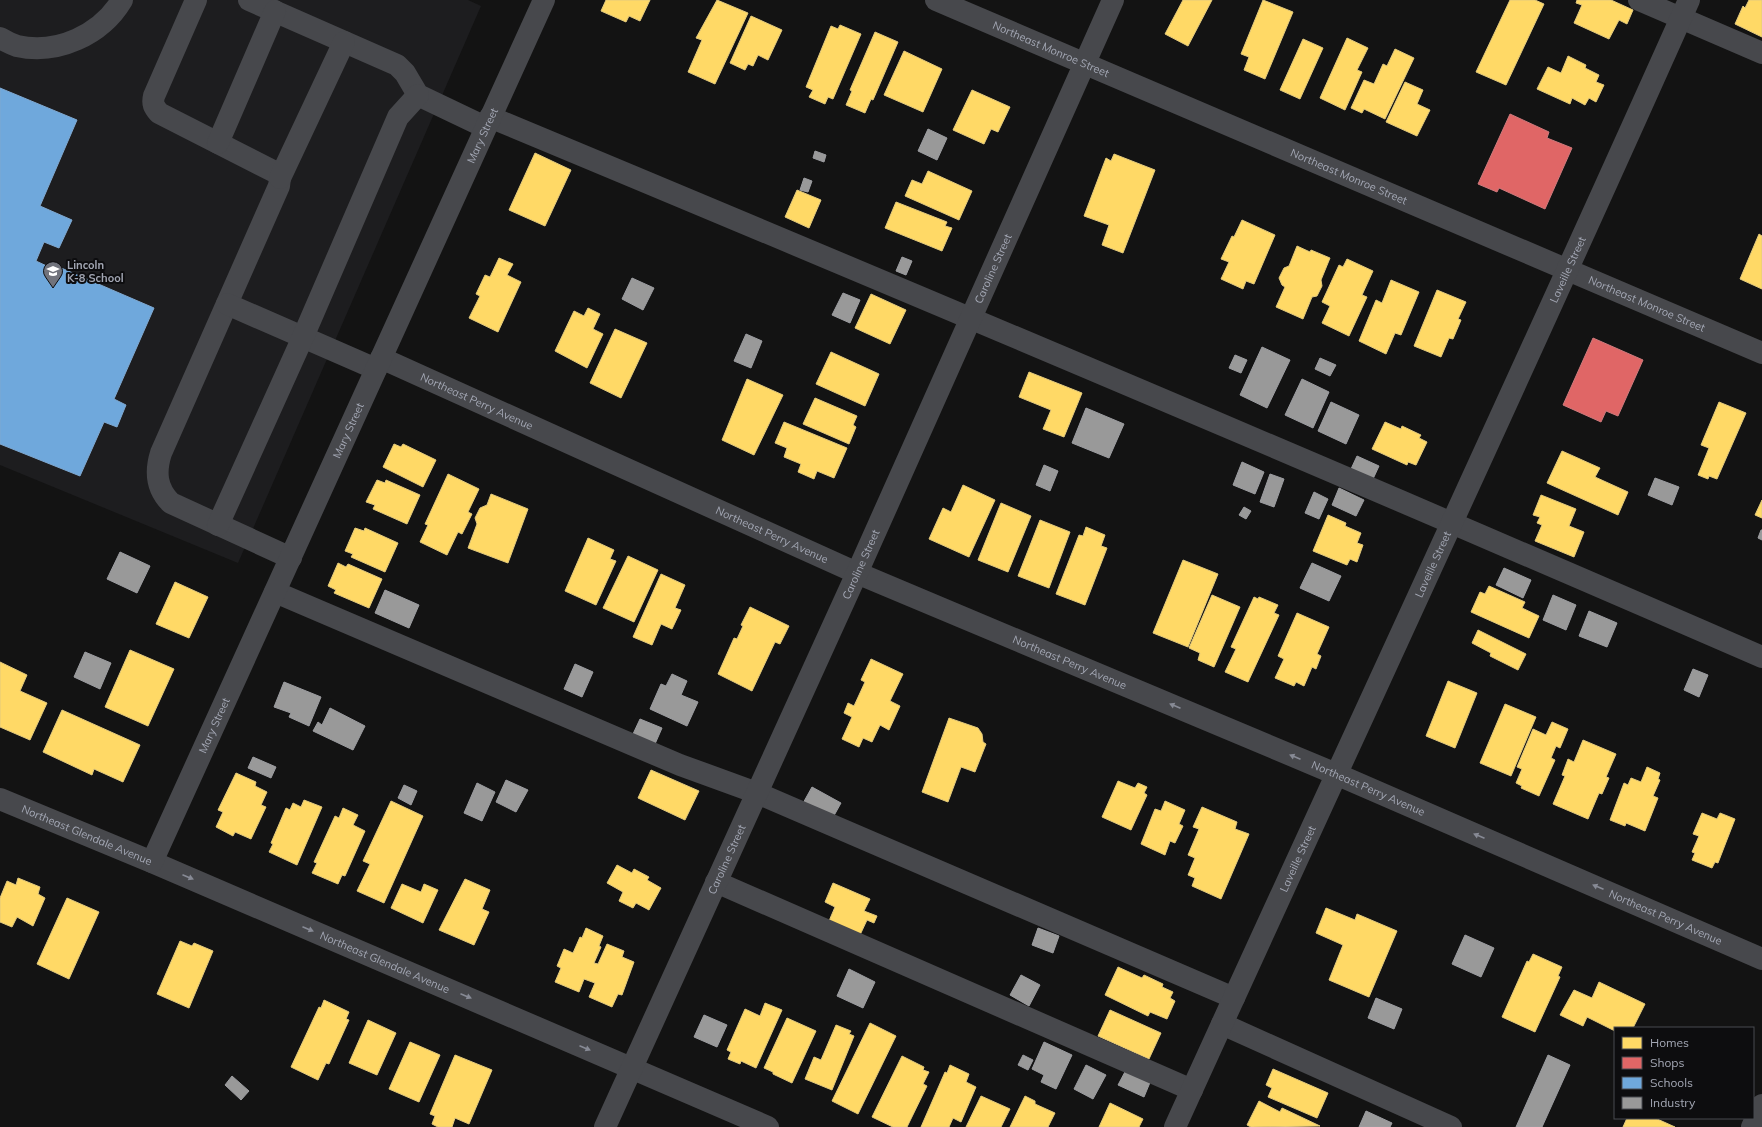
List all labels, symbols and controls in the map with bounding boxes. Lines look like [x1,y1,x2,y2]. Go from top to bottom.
street label: Northeast Monroe Street [990,18,1112,80]
street label: Mary Street [464,105,501,166]
street label: Northeast Monroe Street [1288,145,1409,208]
street label: Caroline Street [971,231,1015,306]
street label: Laveille Street [1546,234,1589,305]
place label: Lincoln K-8 School [67,258,124,285]
school or university icon: Lincoln K-8 School [42,260,64,288]
street label: Northeast Monroe Street [1586,273,1707,335]
street label: Northeast Perry Avenue [418,370,535,433]
street label: Mary Street [330,400,367,461]
street label: Northeast Perry Avenue [713,503,831,566]
street label: Caroline Street [839,527,883,602]
street label: Laveille Street [1412,529,1454,600]
street label: Northeast Perry Avenue [1011,632,1129,692]
street label: Mary Street [195,695,233,755]
one-way arrow [1169,703,1181,709]
one-way arrow [1288,753,1300,759]
street label: Northeast Perry Avenue [1309,758,1427,819]
street label: Northeast Glendale Avenue [19,802,154,868]
street label: Caroline Street [705,822,749,897]
street label: Laveille Street [1276,823,1319,894]
one-way arrow [1472,832,1484,838]
one-way arrow [183,875,195,881]
one-way arrow [1591,884,1603,890]
street label: Northeast Perry Avenue [1607,886,1724,948]
one-way arrow [302,926,314,932]
street label: Northeast Glendale Avenue [318,928,452,996]
one-way arrow [460,994,472,1000]
legend [1614,1027,1754,1119]
text: Homes [1650,1035,1689,1050]
one-way arrow [580,1045,592,1051]
text: Shops [1650,1055,1685,1070]
text: Schools [1650,1075,1693,1090]
text: Industry [1650,1095,1696,1110]

